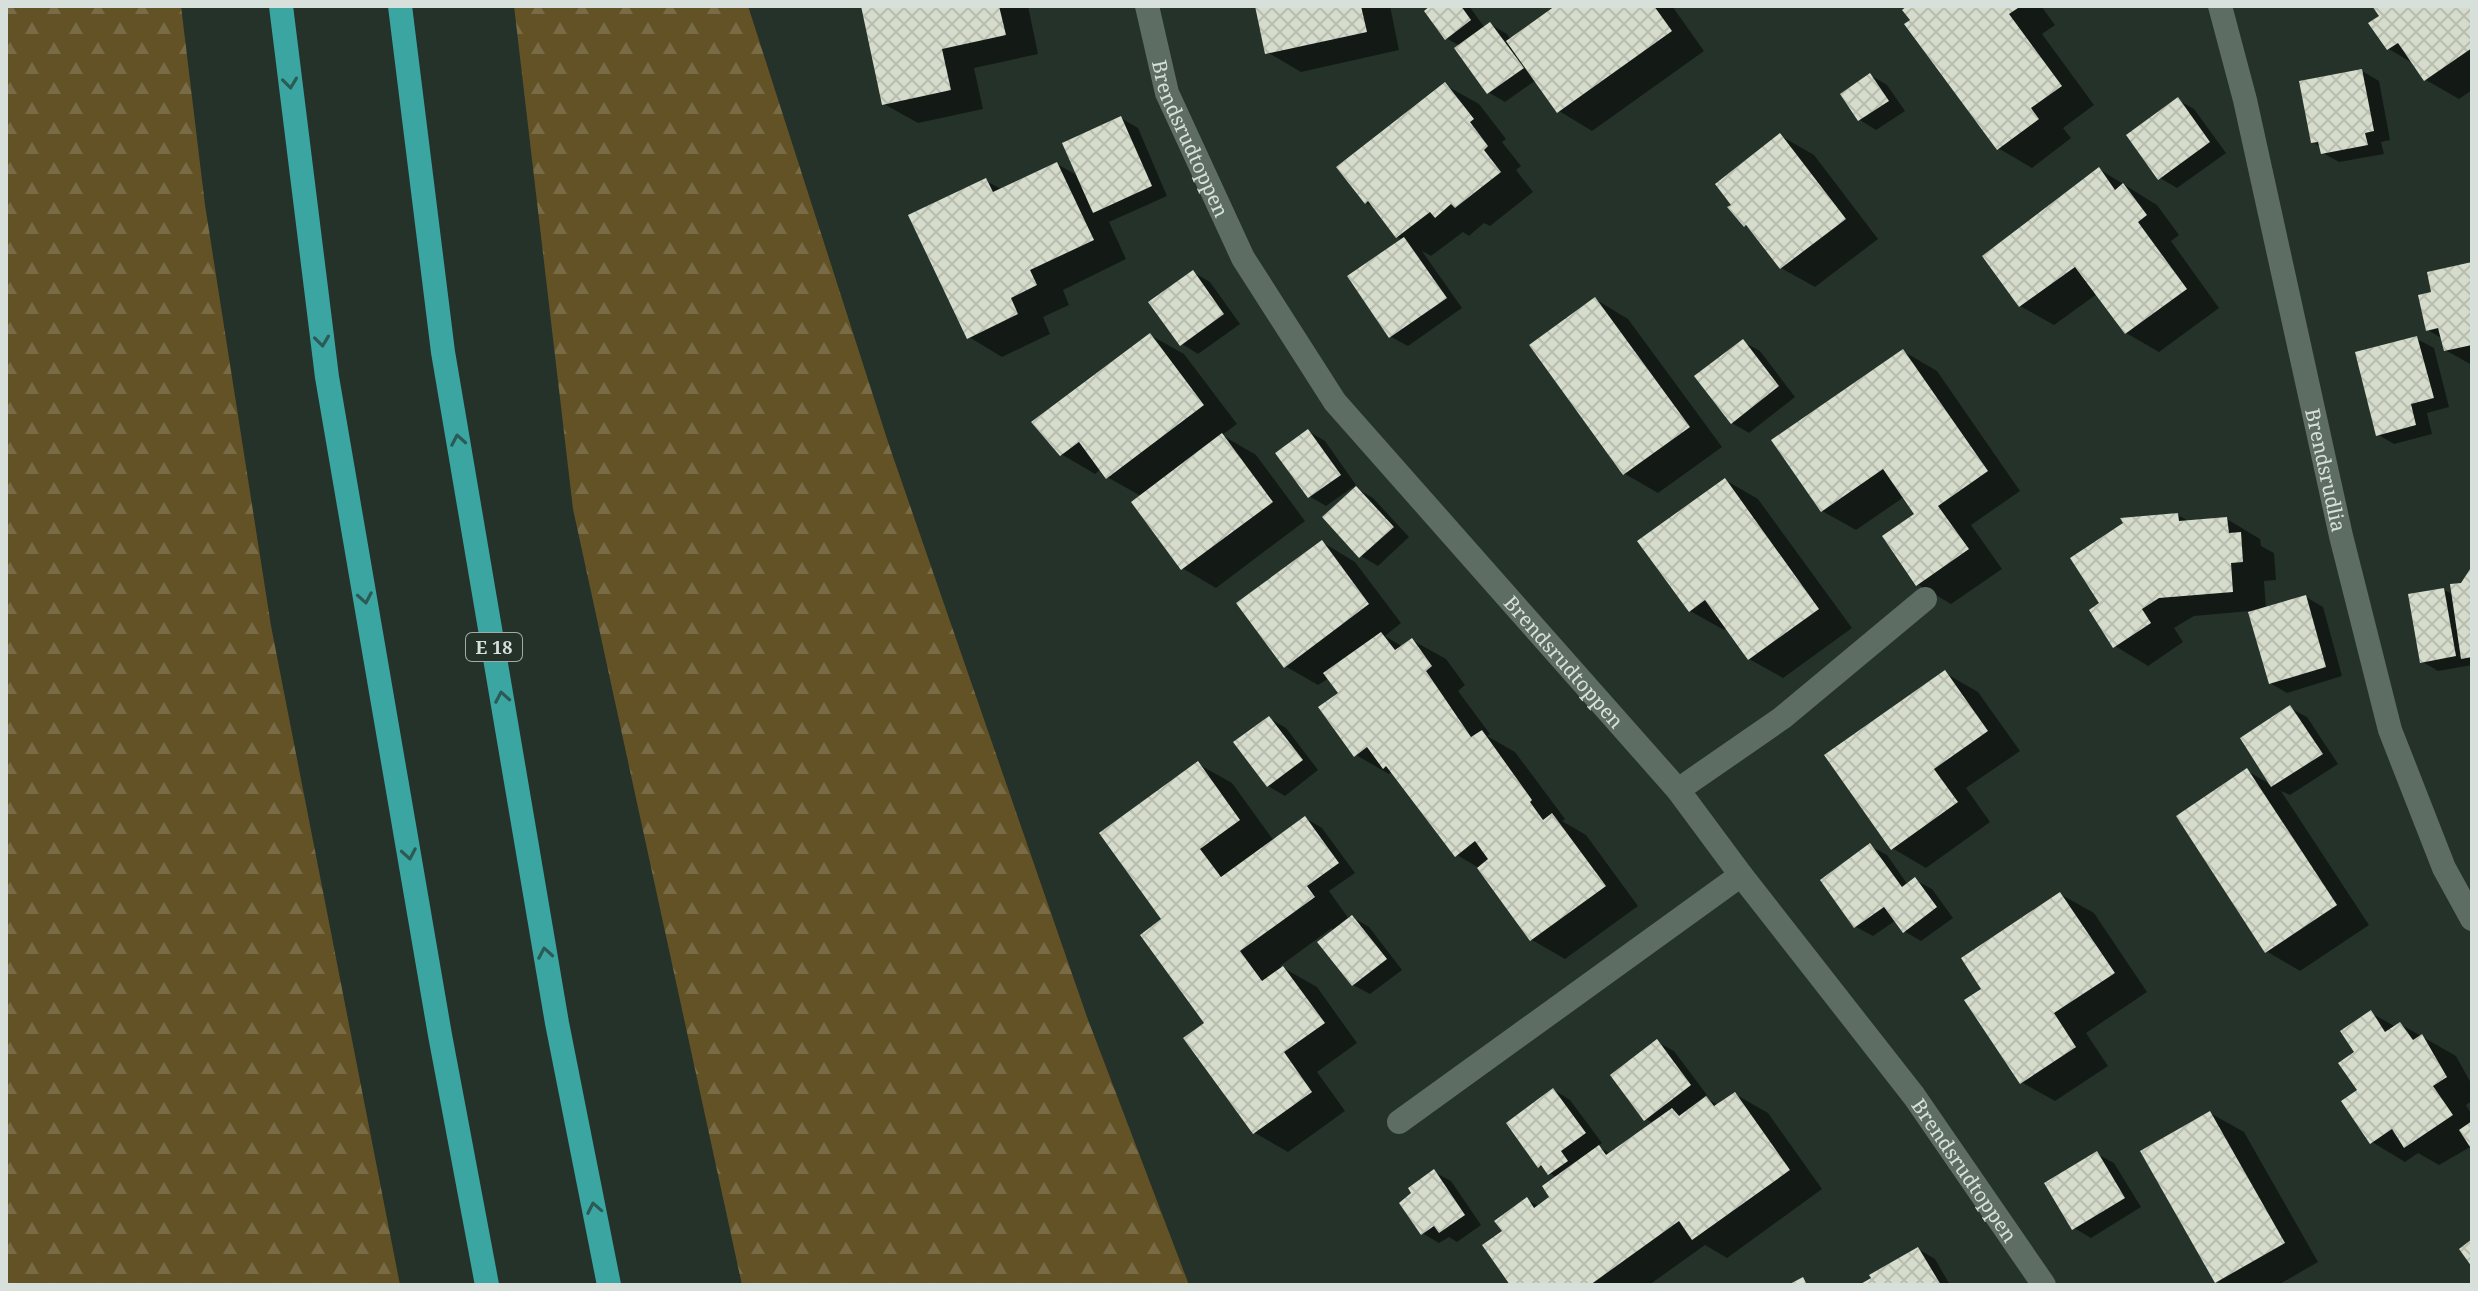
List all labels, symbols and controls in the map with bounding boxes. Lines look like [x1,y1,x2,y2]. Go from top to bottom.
street label: Brendsrudtoppen [1146,57,1236,221]
one-way arrow [282,77,299,90]
one-way arrow [314,335,331,348]
street label: Brendsrudlia [2300,406,2353,534]
one-way arrow [451,433,468,447]
street label: Brendsrudtoppen [1498,589,1630,734]
one-way arrow [355,591,372,605]
road number: E 18 [466,633,522,661]
one-way arrow [494,690,511,703]
one-way arrow [400,847,417,861]
one-way arrow [538,946,555,960]
street label: Brendsrudtoppen [1906,1093,2024,1247]
one-way arrow [586,1202,603,1215]

